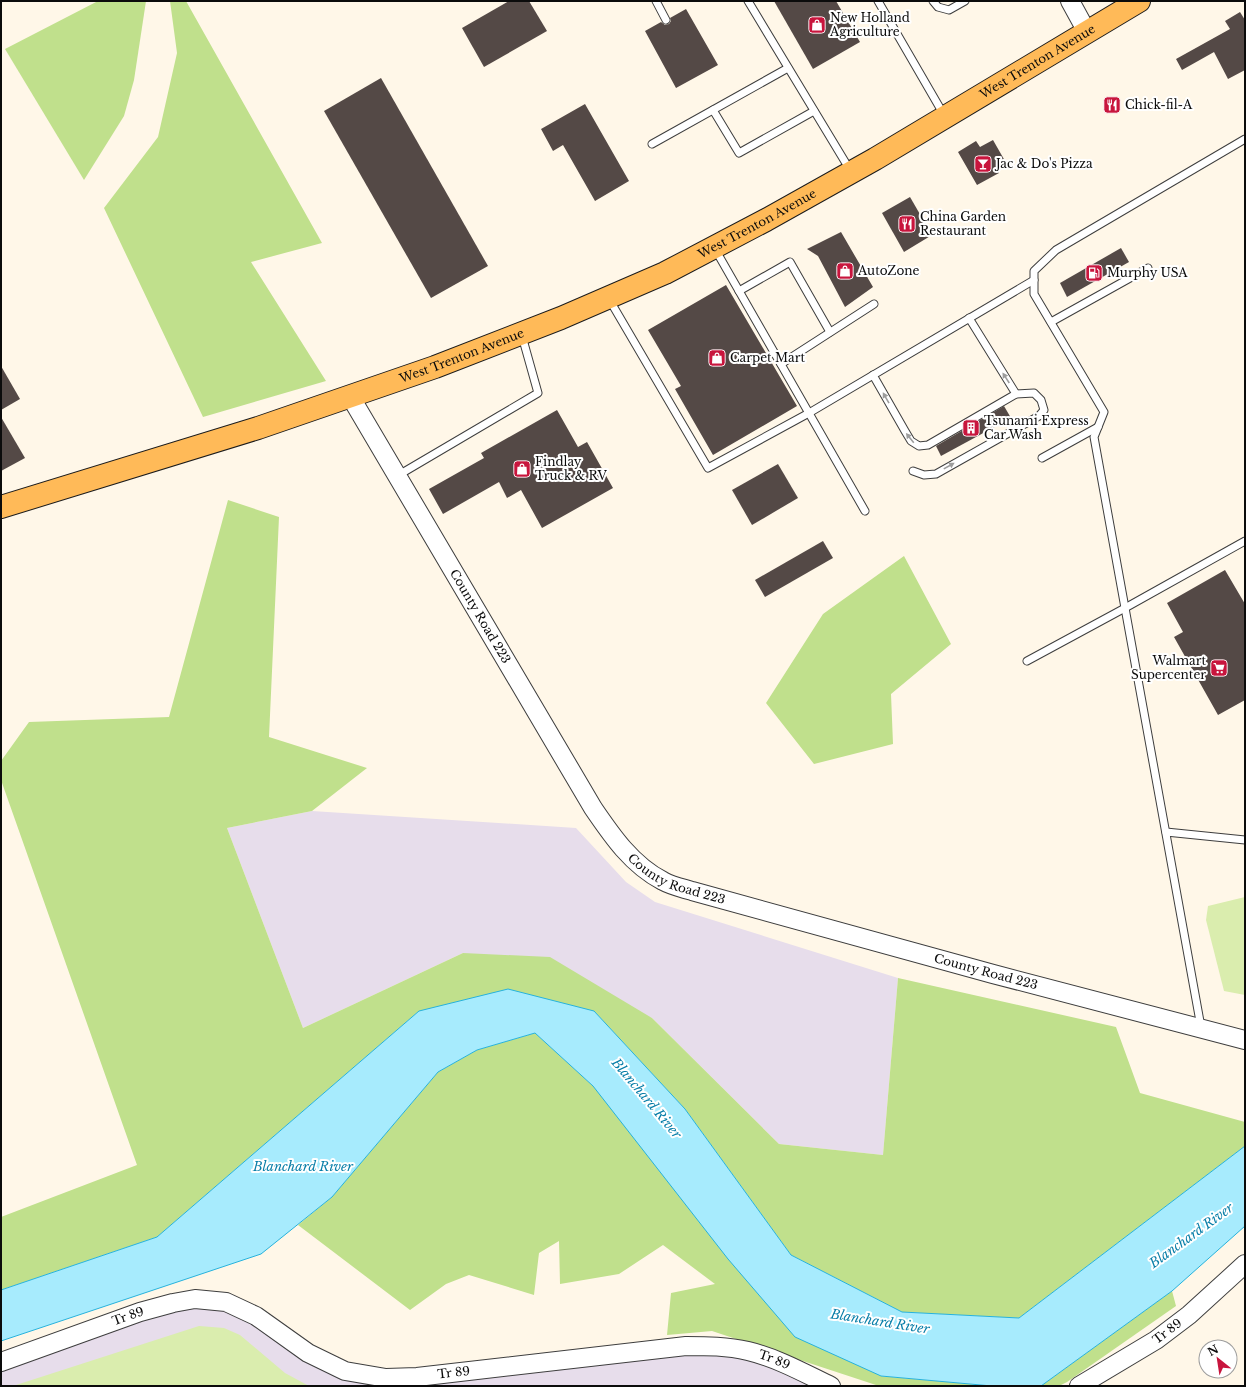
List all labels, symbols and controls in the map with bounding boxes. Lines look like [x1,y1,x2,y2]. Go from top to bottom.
place label: New Holland Agriculture [829,10,910,39]
shop icon: New Holland Agriculture [807,15,827,35]
street label: West Trenton Avenue [976,21,1098,102]
restaurant icon: Chick-fil-A [1102,95,1122,115]
place label: Chick-fil-A [1125,97,1193,112]
bar icon: Jac & Do's Pizza [973,154,993,174]
place label: Jac & Do's Pizza [994,156,1093,171]
street label: West Trenton Avenue [694,185,819,262]
place label: China Garden Restaurant [920,209,1006,238]
restaurant icon: China Garden Restaurant [897,214,917,234]
shop icon: AutoZone [835,261,855,281]
place label: AutoZone [857,263,920,278]
fuel station icon: Murphy USA [1084,263,1104,283]
place label: Murphy USA [1107,265,1188,280]
street label: West Trenton Avenue [396,325,526,386]
shop icon: Carpet Mart [707,348,727,368]
place label: Carpet Mart [730,350,805,365]
one-way arrow [1002,372,1009,384]
one-way arrow [882,392,889,404]
place label: Tsunami Express Car Wash [984,413,1089,442]
building icon: Tsunami Express Car Wash [961,418,981,438]
one-way arrow [906,433,915,443]
place label: Findlay Truck & RV [535,454,608,483]
shop icon: Findlay Truck & RV [512,459,532,479]
one-way arrow [943,463,955,470]
street label: County Road 223 [447,566,514,666]
place label: Walmart Supercenter [1131,653,1206,682]
supermarket icon: Walmart Supercenter [1209,658,1229,678]
street label: County Road 223 [625,850,727,907]
street label: County Road 223 [932,950,1039,992]
water label: Blanchard River [607,1054,686,1143]
water label: Blanchard River [252,1158,354,1175]
water label: Blanchard River [1145,1199,1238,1272]
street label: Tr 89 [110,1303,146,1328]
water label: Blanchard River [828,1305,932,1338]
street label: Tr 89 [1150,1315,1185,1347]
north arrow [1198,1339,1238,1379]
text: N [1205,1341,1222,1359]
street label: Tr 89 [757,1346,793,1372]
street label: Tr 89 [437,1363,471,1382]

